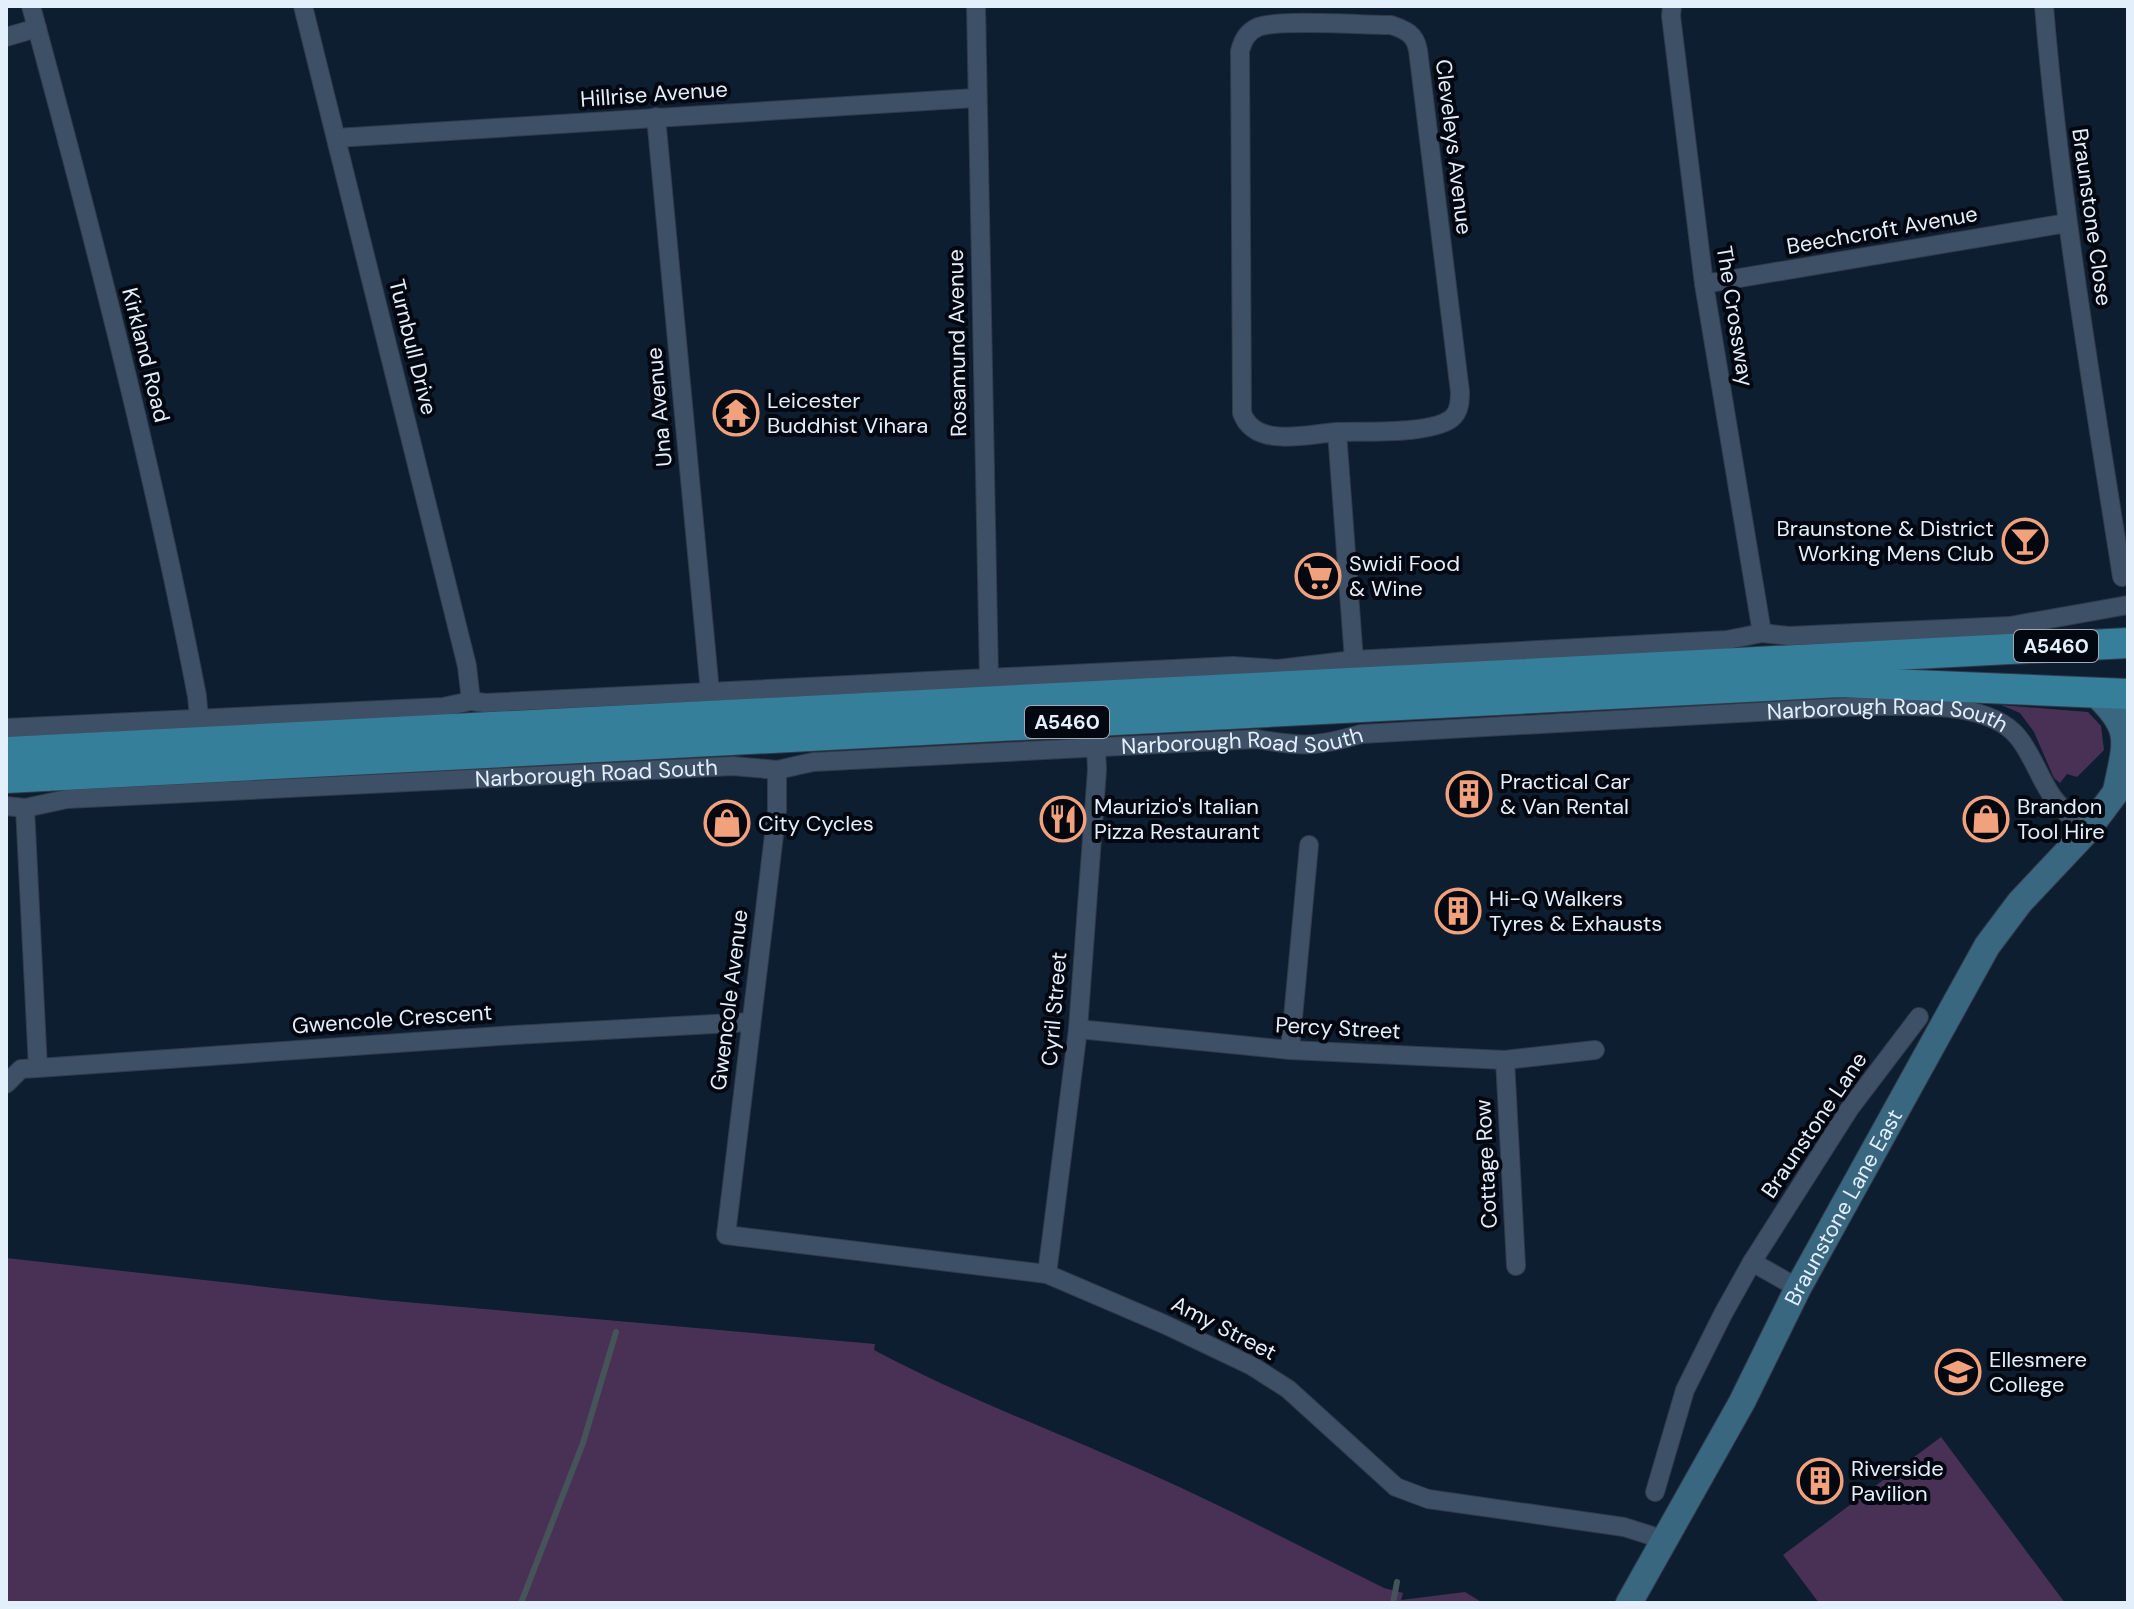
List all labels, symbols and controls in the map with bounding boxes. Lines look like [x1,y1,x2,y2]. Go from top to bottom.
street label: Cleveleys Avenue [1429,58,1479,236]
street label: Hillrise Avenue [579,74,729,114]
street label: Braunstone Close [2065,126,2119,308]
street label: Beechcroft Avenue [1784,199,1980,261]
street label: The Crossway [1710,244,1760,388]
street label: Rosamund Avenue [941,249,973,437]
street label: Turnbull Drive [382,276,444,418]
street label: Kirkland Road [115,285,177,425]
street label: Una Avenue [639,346,679,468]
place label: Leicester Buddhist Vihara [767,386,928,440]
temple icon: Leicester Buddhist Vihara [712,389,760,437]
place label: Braunstone & District Working Mens Club [1777,514,1994,568]
bar icon: Braunstone & District Working Mens Club [2001,517,2049,565]
place label: Swidi Food & Wine [1349,549,1460,603]
supermarket icon: Swidi Food & Wine [1294,552,1342,600]
road number: A5460 [2014,630,2098,662]
street label: Narborough Road South [1766,691,2014,738]
road number: A5460 [1025,706,1109,738]
street label: Narborough Road South [1120,720,1366,761]
street label: Narborough Road South [474,752,718,793]
place label: Practical Car & Van Rental [1500,767,1630,821]
building icon: Practical Car & Van Rental [1445,770,1493,818]
place label: Maurizio's Italian Pizza Restaurant [1094,792,1260,846]
place label: Brandon Tool Hire [2017,792,2105,846]
restaurant icon: Maurizio's Italian Pizza Restaurant [1039,795,1087,843]
shop icon: Brandon Tool Hire [1962,795,2010,843]
shop icon: City Cycles [703,799,751,847]
place label: City Cycles [758,809,874,838]
place label: Hi-Q Walkers Tyres & Exhausts [1489,884,1662,938]
building icon: Hi-Q Walkers Tyres & Exhausts [1434,887,1482,935]
street label: Gwencole Avenue [704,908,754,1092]
street label: Cyril Street [1035,951,1073,1067]
street label: Gwencole Crescent [291,998,493,1040]
street label: Percy Street [1275,1010,1401,1046]
street label: Braunstone Lane [1754,1046,1874,1204]
street label: Cottage Row [1468,1098,1504,1229]
street label: Braunstone Lane East [1777,1104,1909,1310]
street label: Amy Street [1166,1289,1282,1367]
place label: Ellesmere College [1989,1345,2087,1399]
school or university icon: Ellesmere College [1934,1348,1982,1396]
place label: Riverside Pavilion [1851,1454,1944,1508]
building icon: Riverside Pavilion [1796,1457,1844,1505]

